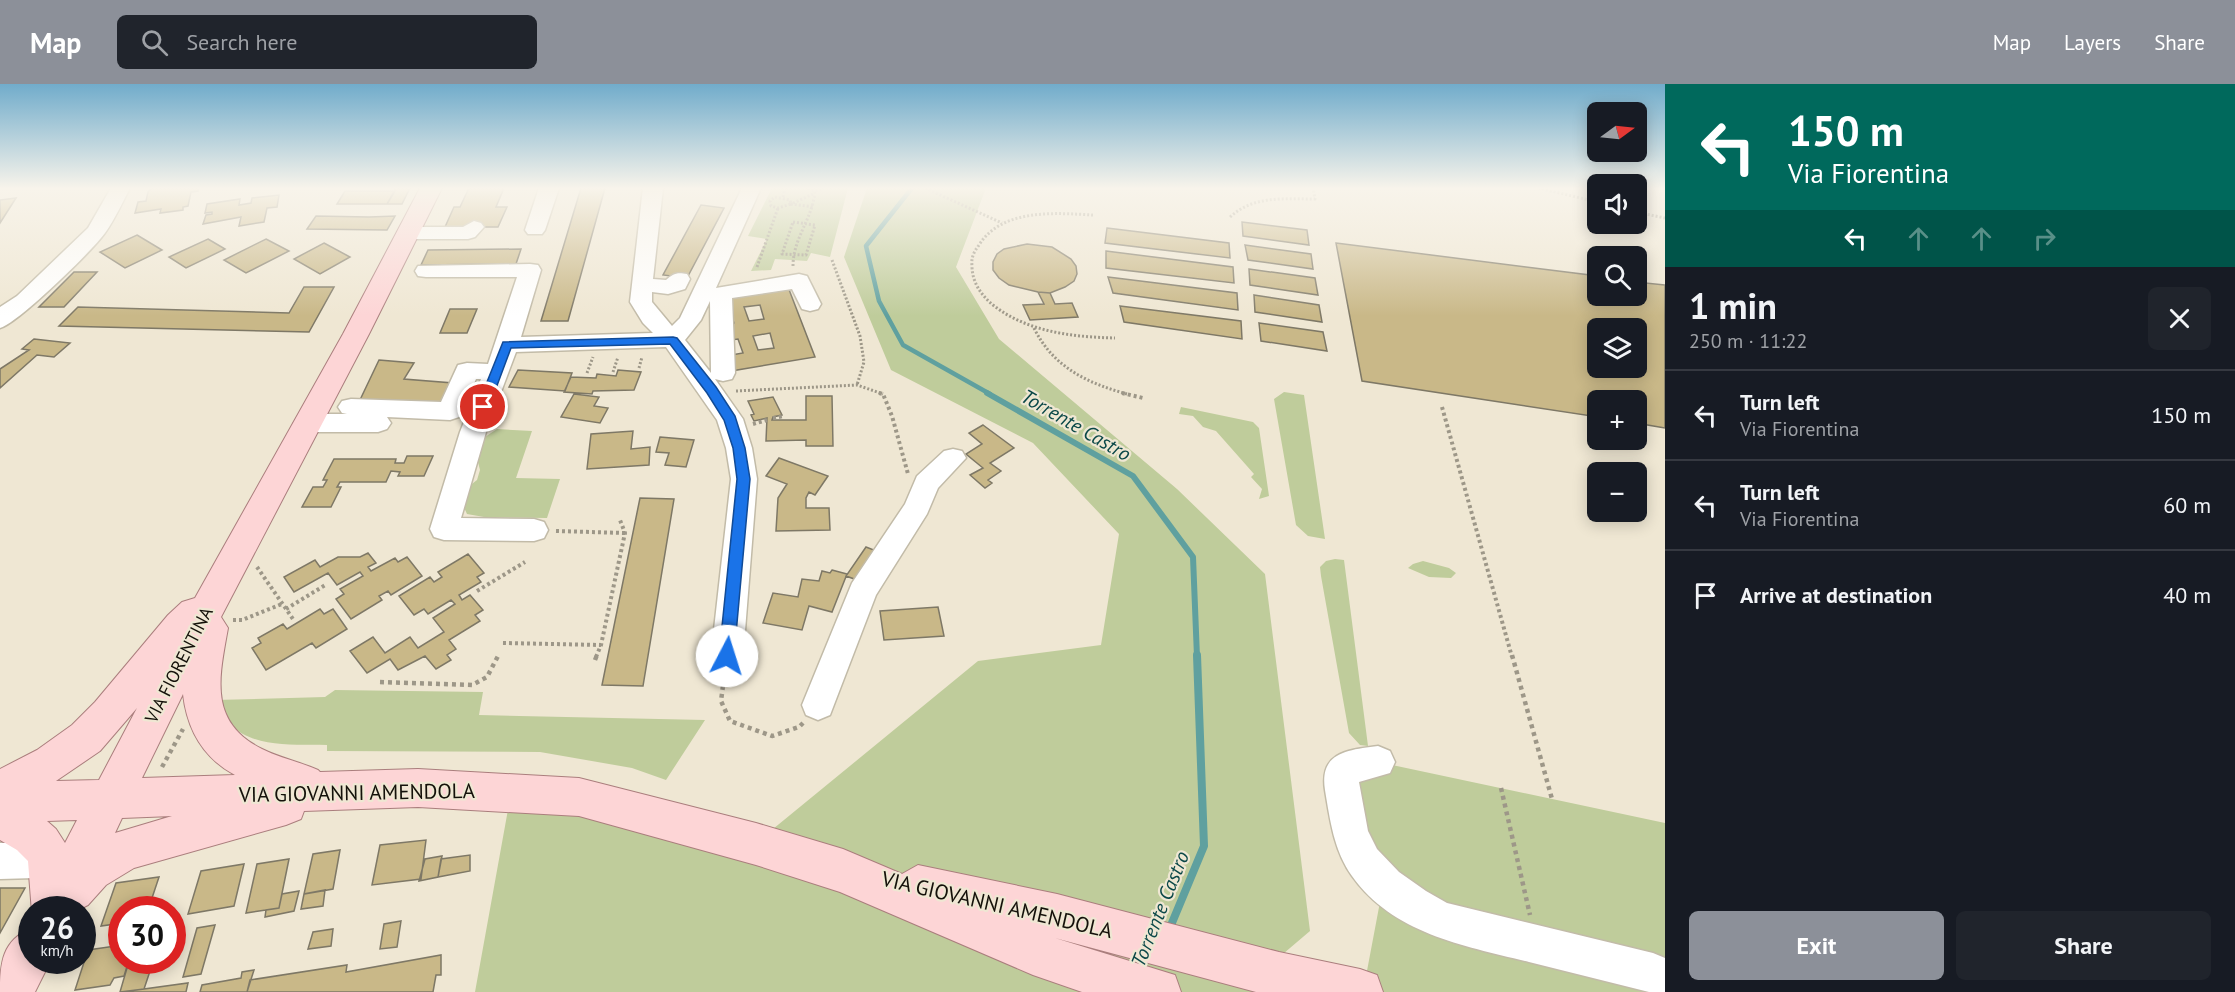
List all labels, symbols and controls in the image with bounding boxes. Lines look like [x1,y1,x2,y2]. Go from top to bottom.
search box [117,15,537,69]
text: Map [30,24,81,61]
icon: search [138,26,171,59]
text: Search here [186,28,297,56]
text: Map [1993,29,2031,56]
text: Layers [2064,29,2121,56]
text: Share [2154,29,2205,56]
north arrow [1587,102,1647,162]
map controls [1587,102,1647,522]
text: 150 m [1788,103,1904,158]
icon: left [1689,108,1767,186]
text: Via Fiorentina [1788,156,1949,190]
button: sound [1587,174,1647,234]
icon: left [1839,222,1872,255]
icon: ahead [1902,222,1935,255]
icon: ahead [1965,222,1998,255]
icon: right [2028,222,2061,255]
button: search [1587,246,1647,306]
text: 1 min [1689,282,1777,329]
button: close [2148,287,2211,350]
button: layers [1587,318,1647,378]
text: 250 m · 11:22 [1689,328,1807,354]
pin [457,381,508,432]
water label: Torrente Castro [1016,383,1136,467]
text: Turn left [1740,388,1820,416]
icon: arrive [466,390,499,423]
button: + [1587,390,1647,450]
icon: left [1689,399,1722,432]
text: 150 m [2151,401,2211,429]
text: Via Fiorentina [1740,416,1859,442]
button: − [1587,462,1647,522]
text: Turn left [1740,478,1820,506]
icon: left [1689,489,1722,522]
text: 60 m [2163,491,2211,519]
text: Via Fiorentina [1740,506,1859,532]
icon: arrive [1689,579,1722,612]
text: Arrive at destination [1740,581,1932,609]
text: 40 m [2163,581,2211,609]
street label: VIA FIORENTINA [139,602,218,728]
position arrow [695,624,759,688]
street label: VIA GIOVANNI AMENDOLA [238,777,476,808]
water label: Torrente Castro [1125,847,1195,971]
street label: VIA GIOVANNI AMENDOLA [878,865,1116,944]
speed limit sign: 30 [108,896,186,974]
text: 26 [40,908,74,947]
button: Exit [1689,911,1944,980]
button: Share [1956,911,2211,980]
text: km/h [41,941,73,960]

